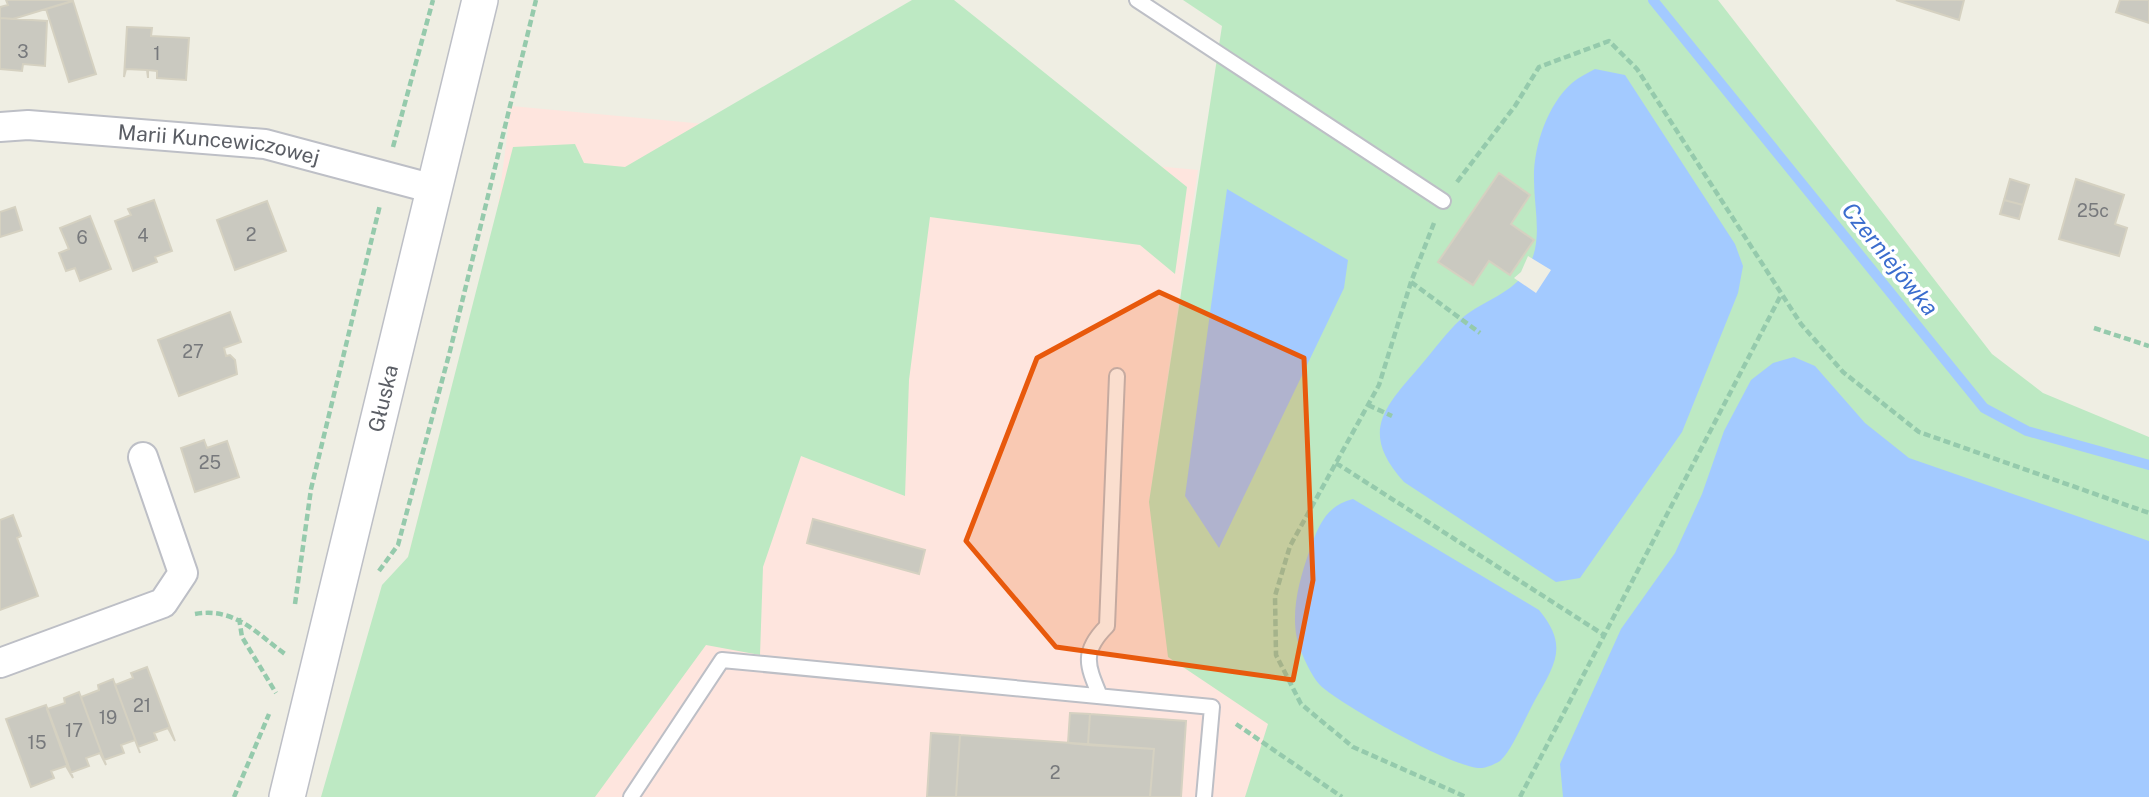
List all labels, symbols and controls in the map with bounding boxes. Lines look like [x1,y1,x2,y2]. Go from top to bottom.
house number: 3 [17,41,29,62]
house number: 1 [153,43,161,64]
street label: Marii Kuncewiczowej [117,119,322,170]
water label: Czerniejówka [1837,197,1944,321]
house number: 25c [2077,200,2109,221]
house number: 2 [246,224,256,245]
house number: 4 [137,225,149,246]
house number: 6 [76,227,88,248]
house number: 27 [182,341,204,362]
street label: Głuska [363,362,403,435]
house number: 25 [199,452,221,473]
house number: 21 [133,695,151,716]
house number: 19 [99,707,117,728]
house number: 17 [65,720,83,741]
house number: 15 [28,732,46,753]
house number: 2 [1050,762,1060,783]

